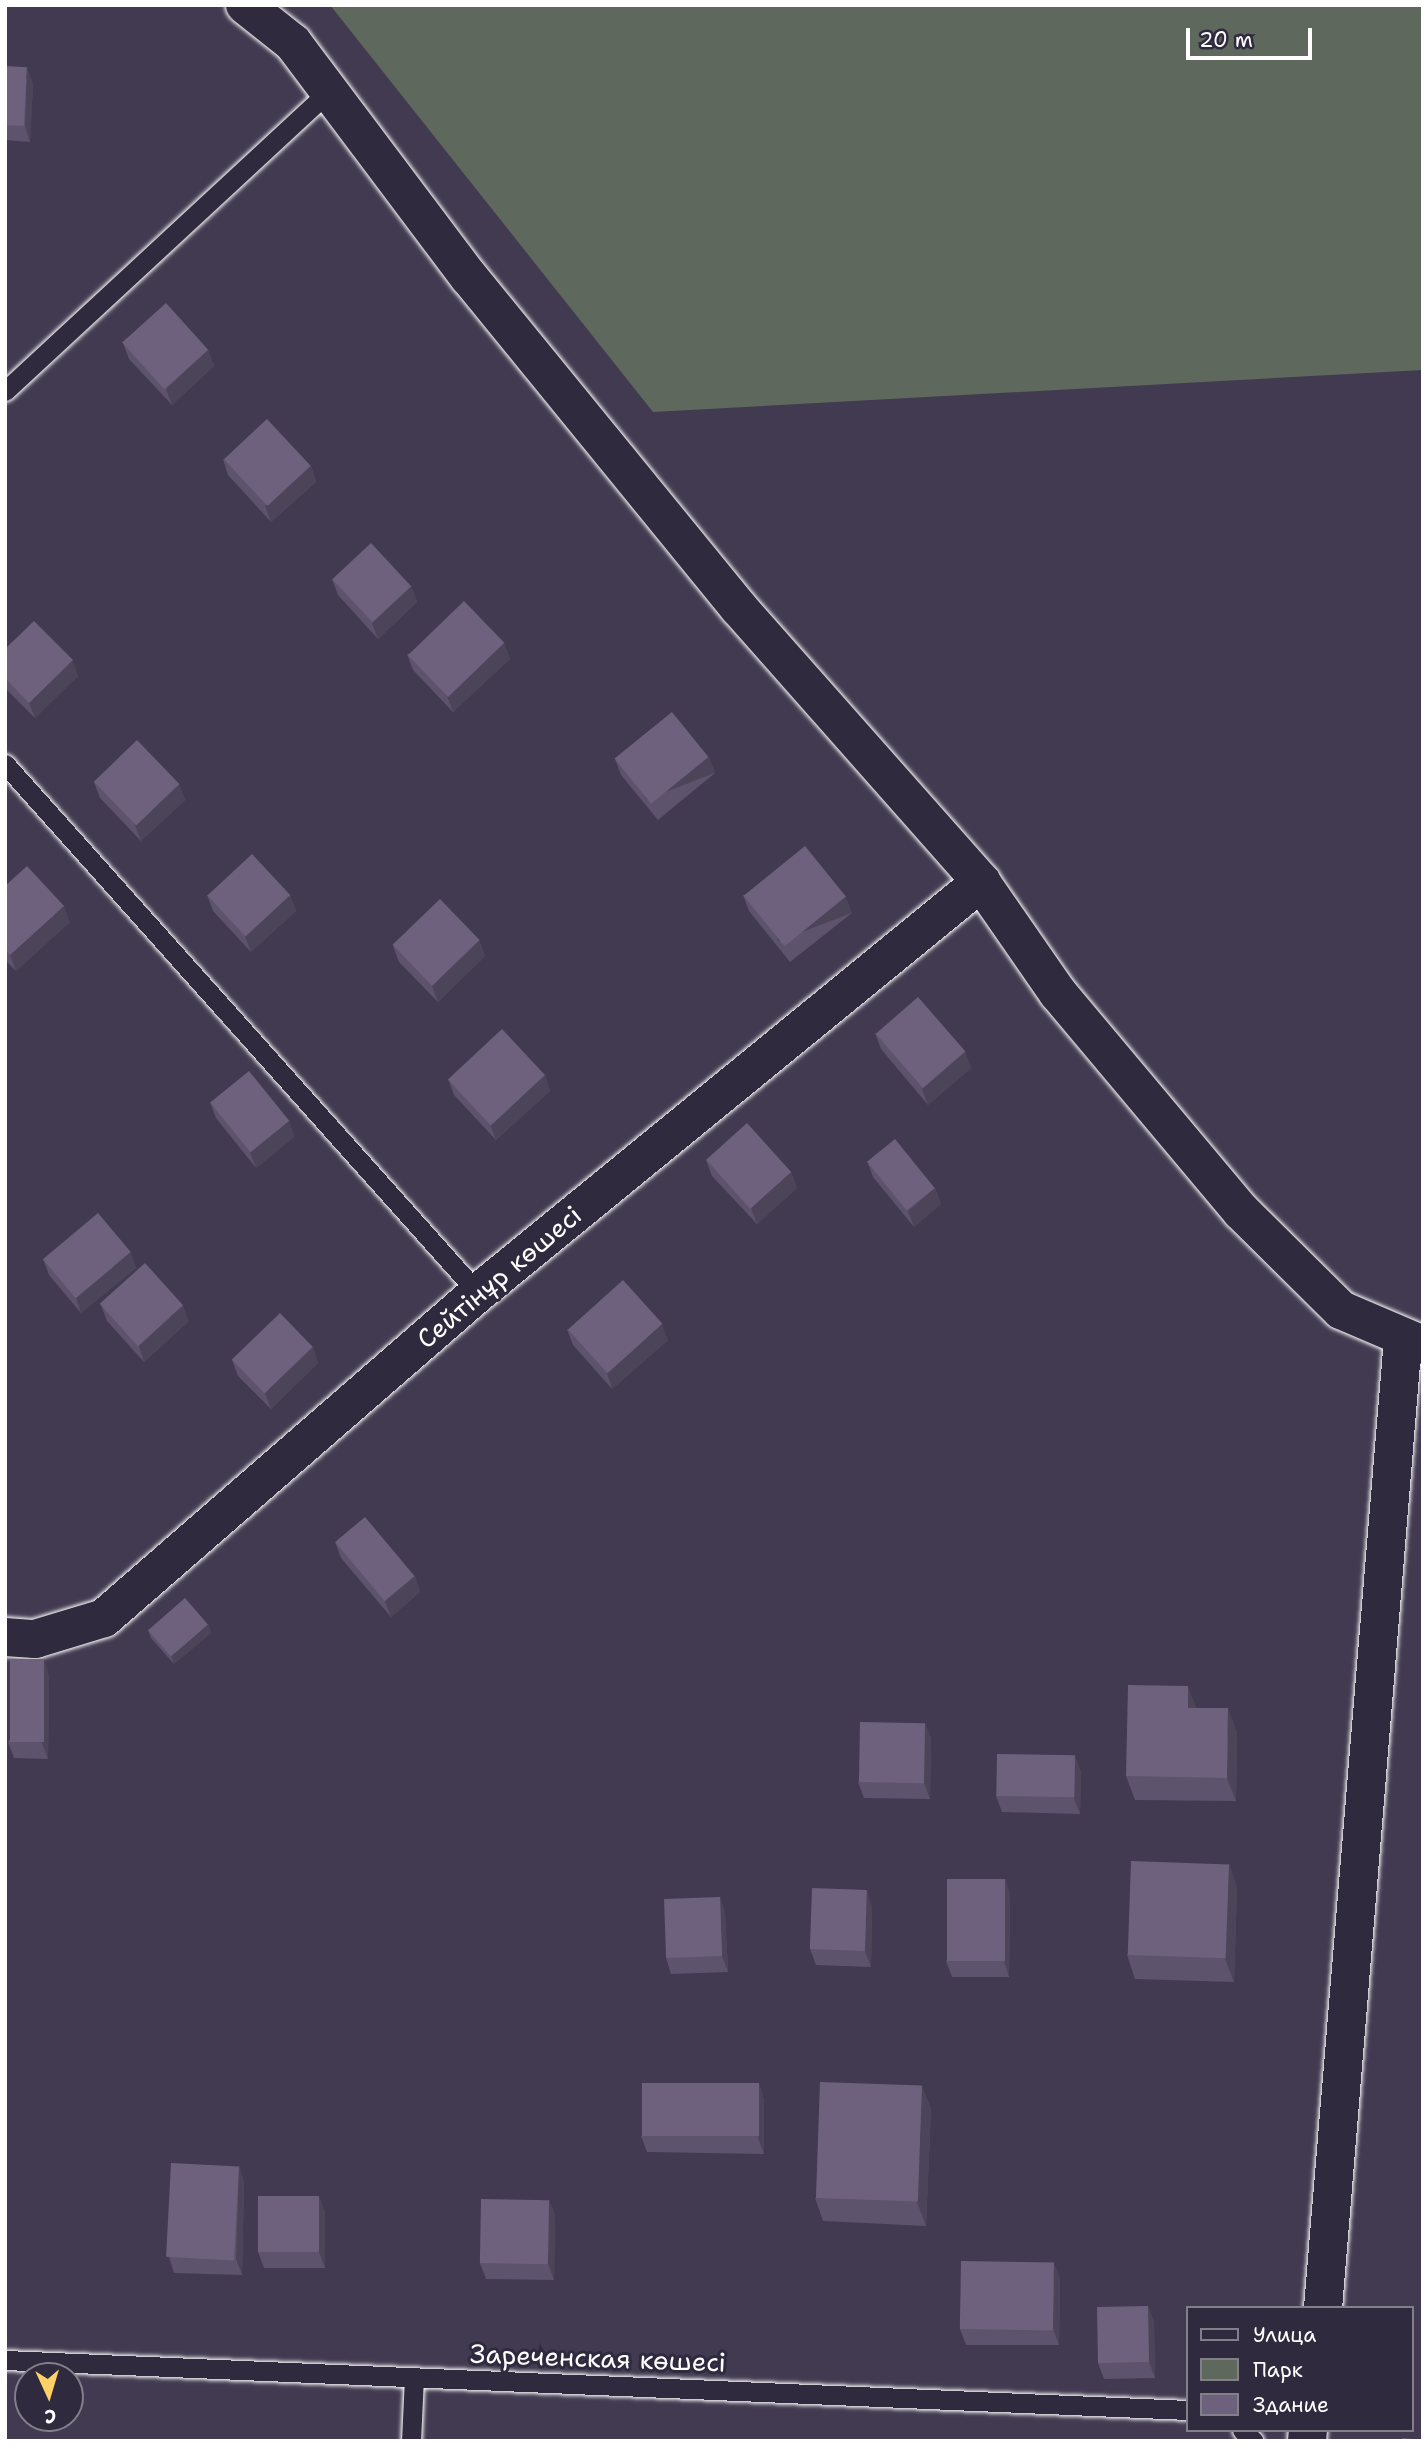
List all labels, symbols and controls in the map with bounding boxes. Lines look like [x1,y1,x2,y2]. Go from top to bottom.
scale bar [1190,14,1316,58]
text: 20 m [1199,26,1253,54]
street label: Сейтінұр көшесі [410,1199,588,1355]
legend [1186,2306,1414,2432]
text: Улица [1253,2321,1316,2349]
street label: Зареченская көшесі [469,2338,727,2378]
text: Парк [1253,2356,1303,2384]
north arrow [14,2362,84,2432]
text: Здание [1253,2391,1329,2419]
text: С [44,2404,57,2429]

